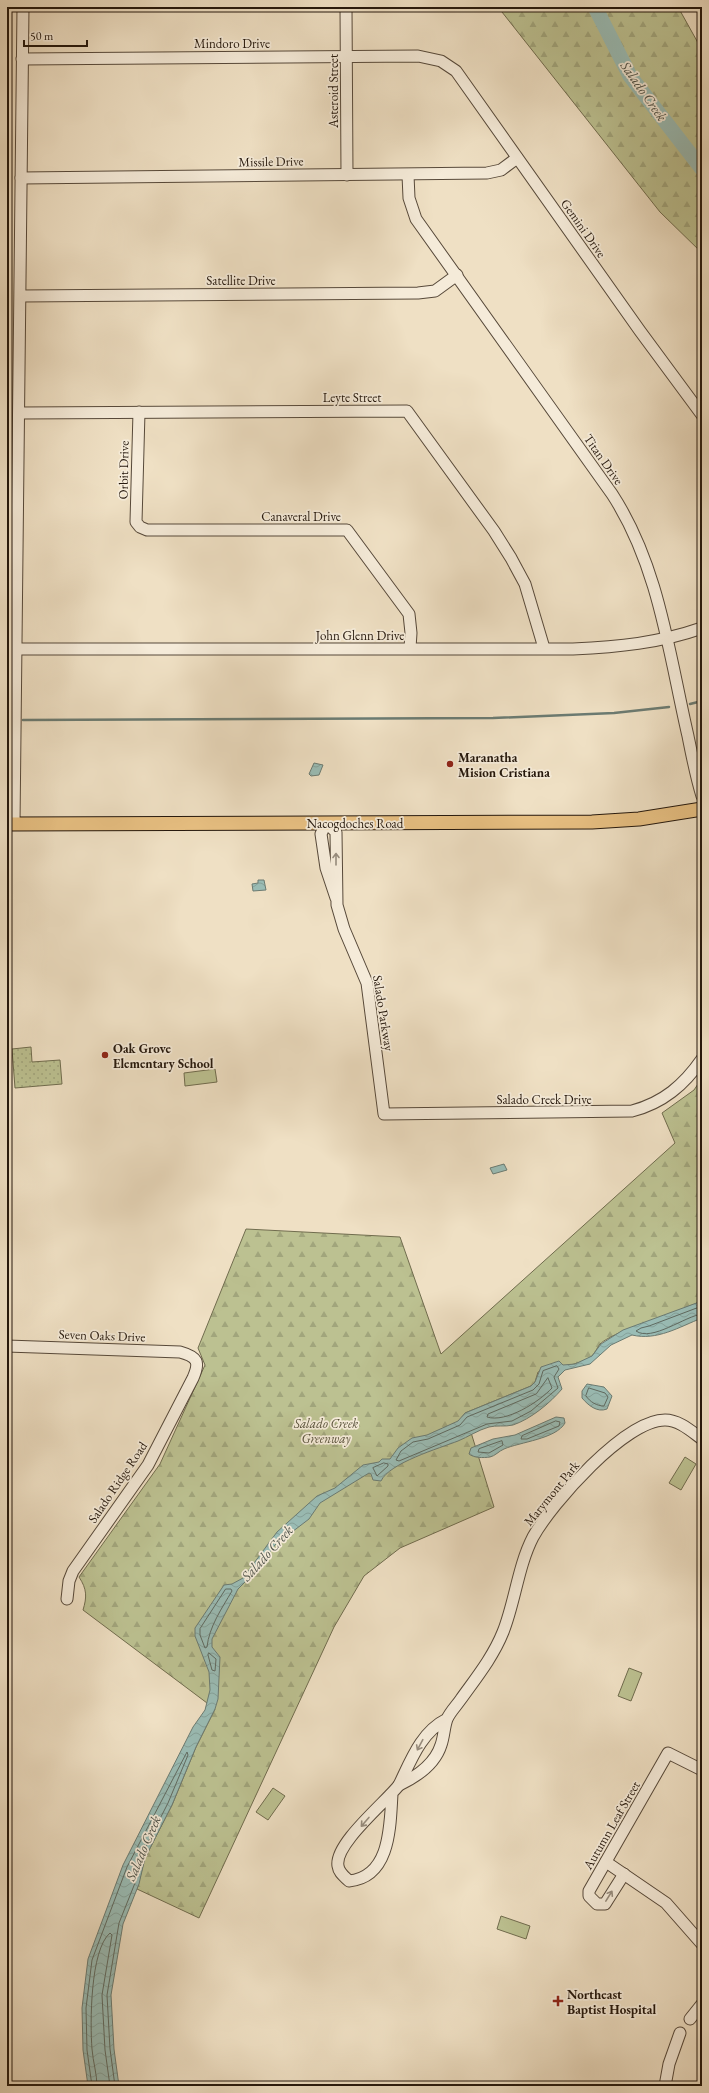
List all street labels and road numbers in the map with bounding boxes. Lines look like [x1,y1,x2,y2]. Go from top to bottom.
street label: Mindoro Drive [194,35,270,52]
street label: Asteroid Street [325,54,342,129]
street label: Missile Drive [238,152,304,171]
street label: Gemini Drive [557,195,610,261]
street label: Satellite Drive [206,272,276,289]
street label: Leyte Street [323,389,381,406]
street label: Titan Drive [580,430,627,488]
street label: Orbit Drive [114,441,133,499]
street label: Canaveral Drive [261,508,341,525]
street label: John Glenn Drive [315,627,404,644]
street label: Nacogdoches Road [307,815,404,832]
street label: Salado Parkway [369,974,398,1053]
street label: Salado Creek Drive [496,1091,592,1108]
street label: Seven Oaks Drive [58,1325,146,1346]
street label: Salado Ridge Road [84,1438,151,1526]
street label: Marymont Park [520,1457,583,1529]
street label: Autumn Leaf Street [579,1778,644,1873]

